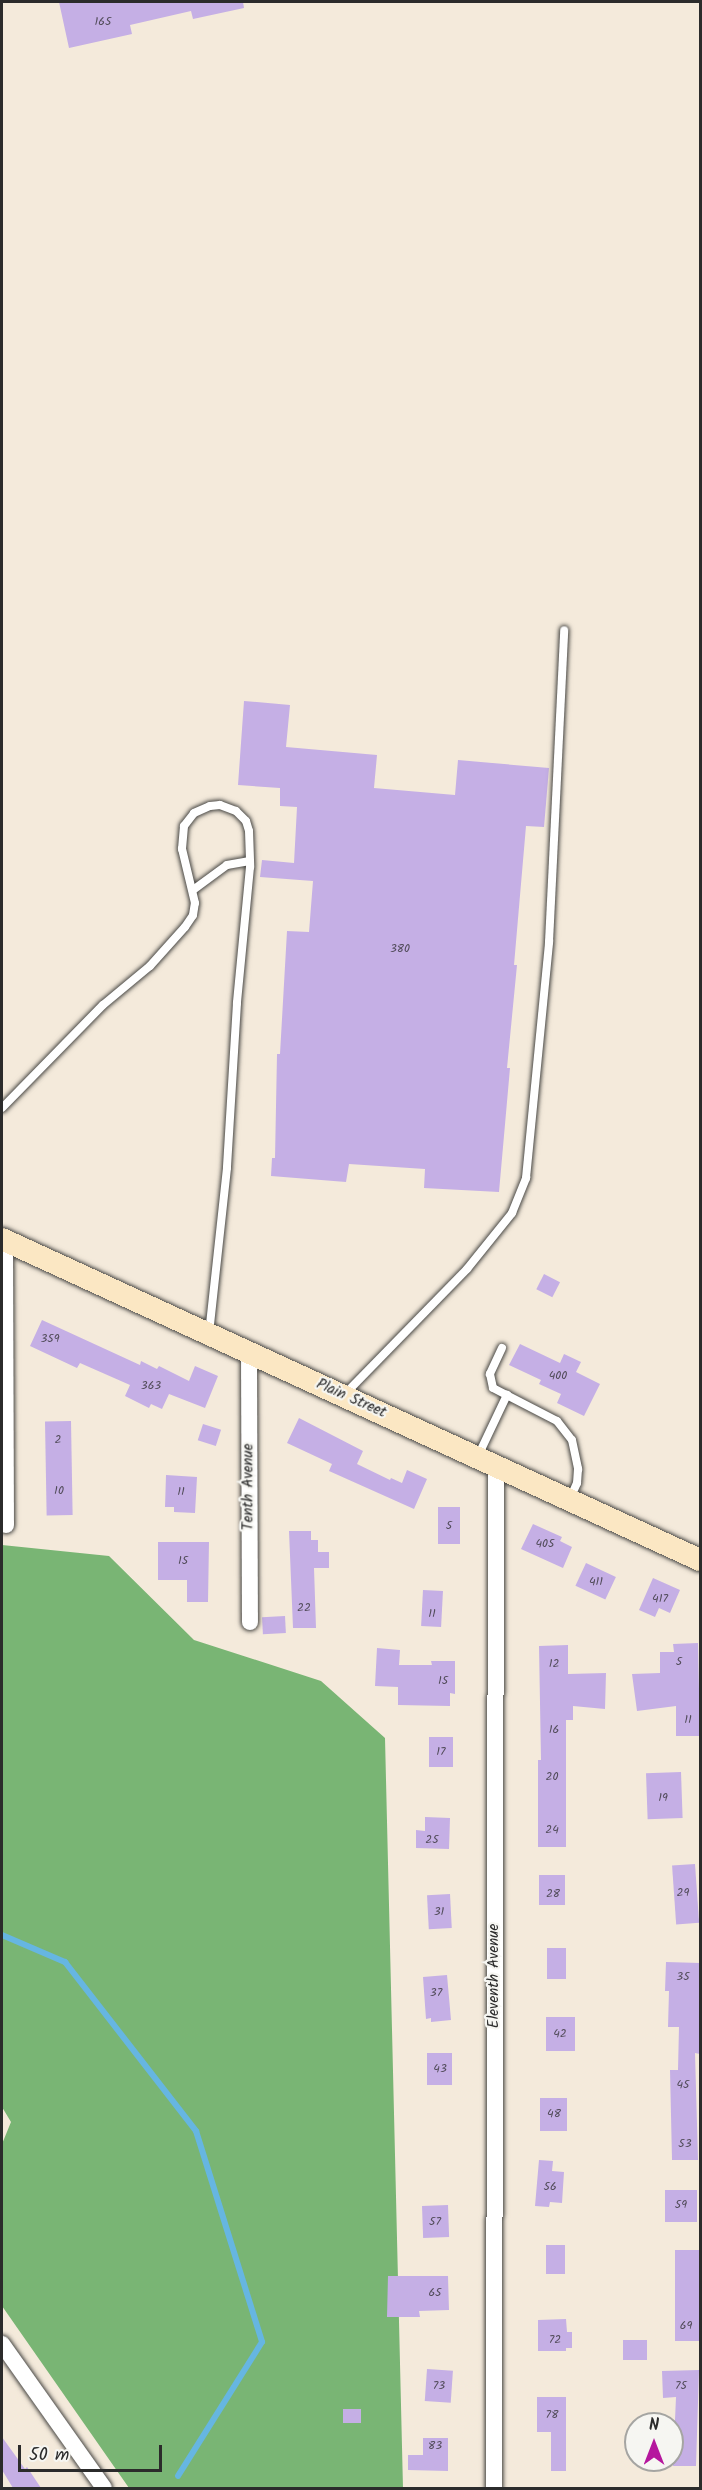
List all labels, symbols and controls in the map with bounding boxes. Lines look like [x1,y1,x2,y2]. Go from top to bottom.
house number: 165 [95,15,111,29]
house number: 380 [390,942,410,956]
house number: 359 [40,1332,60,1346]
house number: 400 [549,1369,567,1383]
street label: Plain Street [313,1376,389,1422]
house number: 363 [141,1379,161,1393]
house number: 2 [55,1433,61,1447]
street label: Tenth Avenue [240,1444,258,1530]
house number: 10 [54,1484,64,1498]
house number: 11 [177,1485,185,1499]
house number: 5 [446,1519,452,1533]
house number: 405 [535,1537,555,1551]
house number: 15 [178,1554,188,1568]
house number: 411 [589,1575,603,1589]
house number: 417 [652,1592,668,1606]
house number: 22 [297,1601,311,1615]
house number: 11 [428,1607,436,1621]
house number: 5 [676,1655,682,1669]
house number: 12 [549,1657,559,1671]
house number: 15 [438,1674,448,1688]
house number: 11 [684,1713,692,1727]
house number: 16 [549,1723,559,1737]
house number: 17 [436,1745,446,1759]
house number: 20 [546,1770,558,1784]
house number: 19 [658,1791,668,1805]
house number: 24 [545,1823,559,1837]
house number: 25 [425,1833,439,1847]
house number: 29 [677,1886,689,1900]
house number: 28 [546,1887,560,1901]
house number: 31 [434,1905,444,1919]
street label: Eleventh Avenue [486,1924,504,2028]
house number: 35 [676,1970,690,1984]
house number: 37 [430,1986,442,2000]
house number: 42 [553,2027,567,2041]
house number: 43 [433,2062,447,2076]
house number: 45 [676,2078,690,2092]
house number: 48 [547,2107,561,2121]
house number: 53 [678,2137,692,2151]
house number: 56 [543,2180,557,2194]
house number: 59 [675,2198,687,2212]
house number: 57 [429,2215,441,2229]
house number: 65 [428,2286,442,2300]
house number: 69 [680,2319,692,2333]
house number: 72 [549,2333,561,2347]
house number: 73 [433,2379,445,2393]
house number: 75 [675,2379,687,2393]
house number: 78 [546,2408,558,2422]
north arrow [624,2412,684,2472]
text: N [649,2413,659,2438]
scale bar [21,2433,165,2471]
house number: 83 [428,2439,442,2453]
text: 50 m [29,2441,69,2470]

